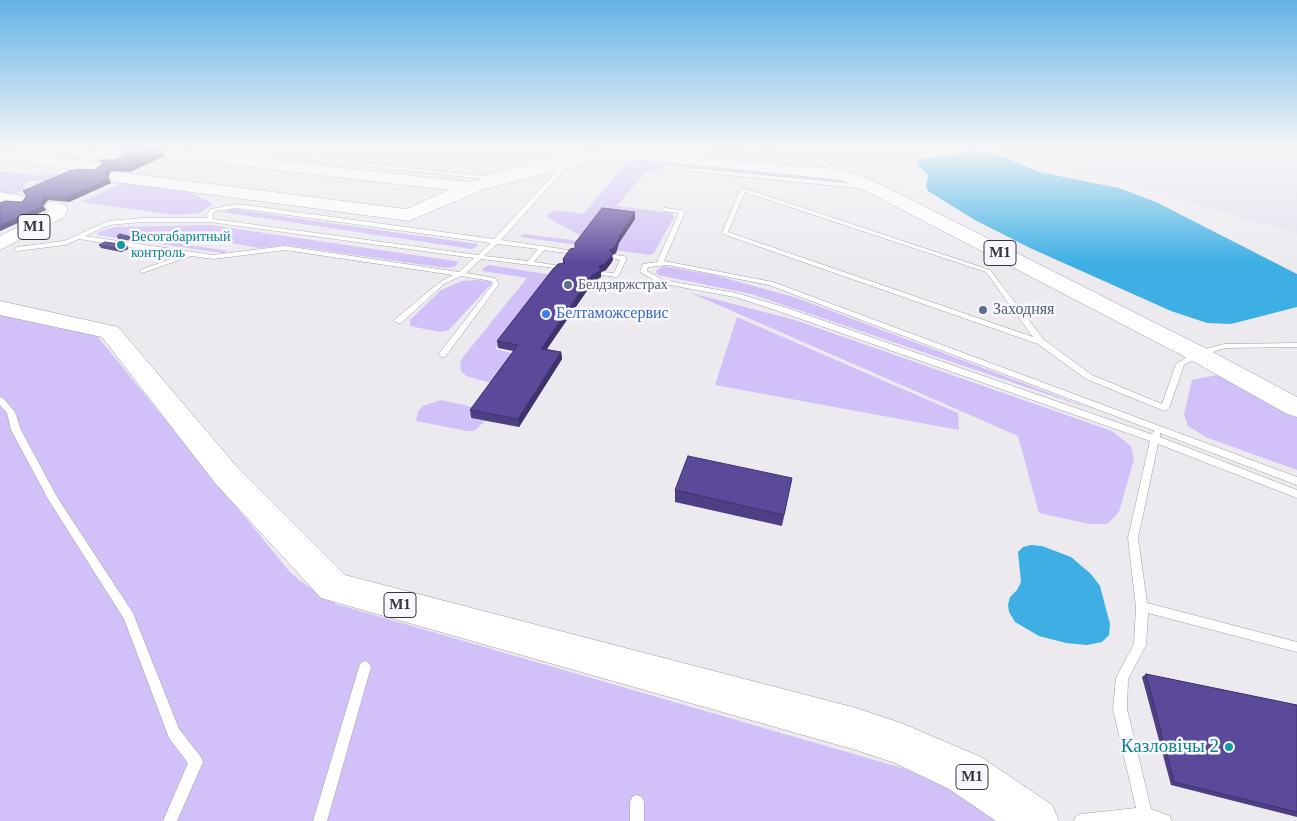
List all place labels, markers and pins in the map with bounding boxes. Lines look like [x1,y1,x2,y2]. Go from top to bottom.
place label: Весогабаритный контроль [131,229,230,262]
marker: Весогабаритный контроль [115,239,127,251]
place label: Белдзяржстрах [578,277,668,293]
marker: Белдзяржстрах [562,279,574,291]
place label: Заходняя [993,300,1054,320]
place label: Белтаможсервис [556,304,669,324]
marker: Заходняя [977,304,989,316]
marker: Белтаможсервис [540,308,552,320]
place label: Казловічы 2 [1121,736,1219,758]
marker: Казловічы 2 [1223,741,1235,753]

